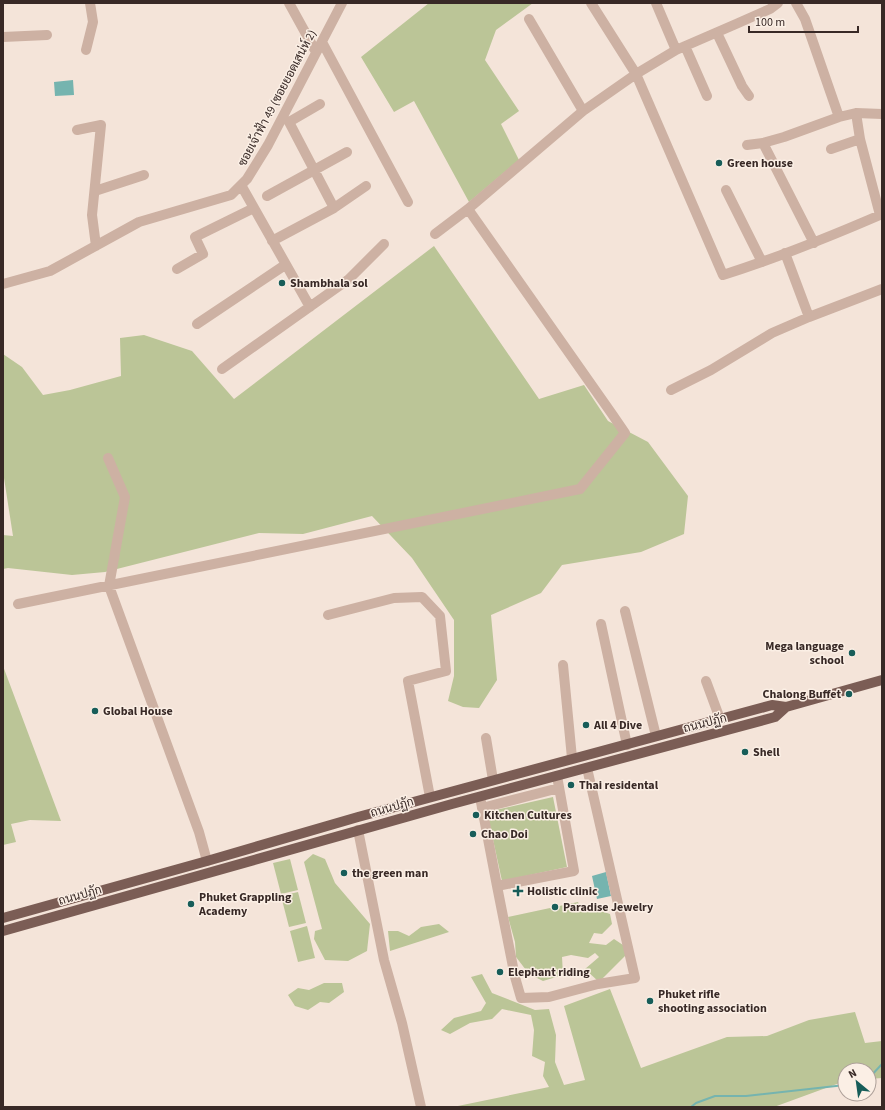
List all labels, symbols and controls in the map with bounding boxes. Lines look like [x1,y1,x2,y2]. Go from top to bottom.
scale bar [749,8,858,34]
text: 100 m [755,14,785,31]
street label: ซอยเจ้าฟ้า 49 (ซอยยอดเสน่ห์ 2) [234,27,321,170]
place label: Green house [727,155,793,172]
marker: Green house [714,158,724,168]
place label: Shambhala sol [290,275,368,292]
marker: Shambhala sol [277,278,287,288]
place label: Mega language school [765,638,845,669]
marker: Mega language school [847,648,857,658]
place label: Chalong Buffet [763,686,841,703]
marker: Chalong Buffet [844,689,854,699]
place label: Global House [103,703,173,720]
marker: Global House [90,706,100,716]
street label: ถนนปฏัก [681,710,729,737]
place label: All 4 Dive [593,717,642,734]
marker: All 4 Dive [581,720,591,730]
place label: Shell [753,744,780,761]
marker: Shell [740,747,750,757]
place label: Thai residental [579,777,659,794]
marker: Thai residental [566,780,576,790]
street label: ถนนปฏัก [368,793,416,822]
place label: Kitchen Cultures [484,807,572,824]
marker: Kitchen Cultures [471,810,481,820]
place label: Chao Doi [481,826,528,843]
marker: Chao Doi [468,829,478,839]
place label: the green man [352,865,428,882]
marker: the green man [339,868,349,878]
street label: ถนนปฏัก [56,881,104,910]
place label: Holistic clinic [527,883,598,900]
marker: Holistic clinic [512,885,524,897]
place label: Phuket Grappling Academy [198,889,292,920]
marker: Phuket Grappling Academy [186,899,196,909]
place label: Paradise Jewelry [563,899,654,916]
marker: Paradise Jewelry [550,902,560,912]
place label: Elephant riding [508,964,590,981]
marker: Elephant riding [495,967,505,977]
place label: Phuket rifle shooting association [658,986,767,1017]
marker: Phuket rifle shooting association [645,996,655,1006]
north arrow [837,1062,877,1102]
text: N [846,1065,859,1082]

